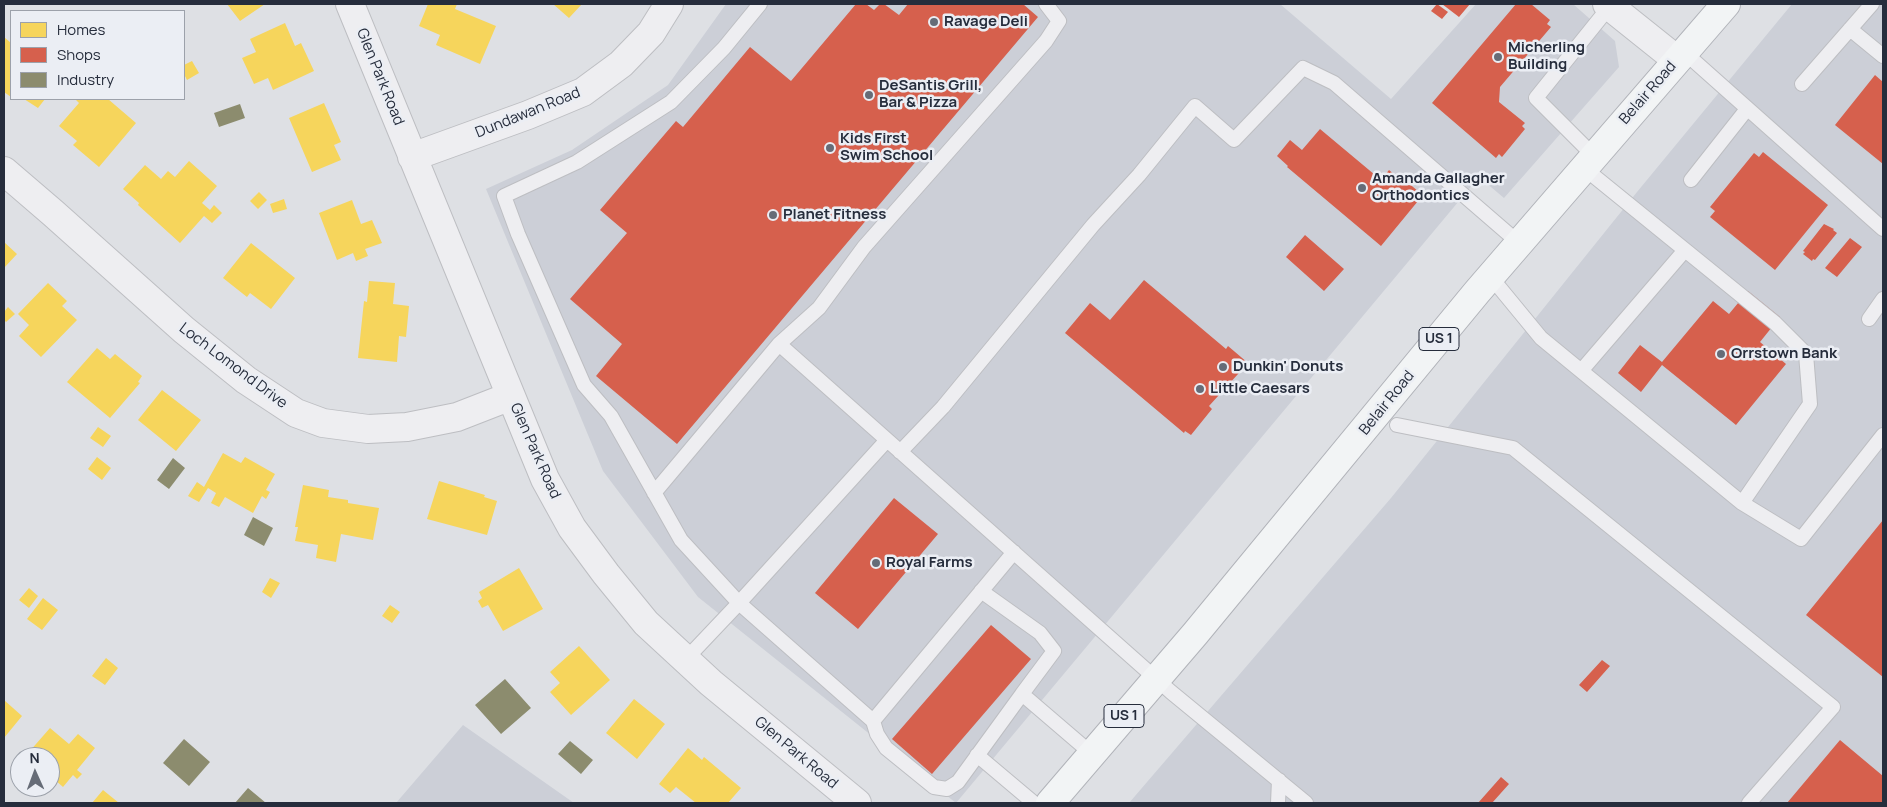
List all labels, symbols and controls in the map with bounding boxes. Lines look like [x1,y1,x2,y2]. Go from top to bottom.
legend [10,10,185,100]
place label: Ravage Deli [944,13,1028,31]
marker: Ravage Deli [928,16,940,28]
text: Homes [57,19,105,40]
street label: Glen Park Road [352,26,408,128]
place label: Micherling Building [1508,39,1585,74]
text: Shops [57,44,101,65]
marker: Micherling Building [1492,51,1504,63]
street label: Belair Road [1616,58,1680,128]
text: Industry [57,69,114,90]
place label: DeSantis Grill, Bar & Pizza [879,77,982,112]
street label: Dundawan Road [473,84,583,142]
marker: DeSantis Grill, Bar & Pizza [863,89,875,101]
place label: Kids First Swim School [840,130,933,165]
marker: Kids First Swim School [824,142,836,154]
place label: Amanda Gallagher Orthodontics [1372,170,1505,205]
marker: Amanda Gallagher Orthodontics [1356,182,1368,194]
place label: Planet Fitness [783,206,886,224]
marker: Planet Fitness [767,209,779,221]
street label: Loch Lomond Drive [175,320,291,412]
road number: US 1 [1419,328,1459,350]
place label: Orrstown Bank [1731,345,1837,363]
marker: Orrstown Bank [1715,348,1727,360]
place label: Dunkin' Donuts [1233,358,1343,376]
marker: Dunkin' Donuts [1217,361,1229,373]
street label: Belair Road [1356,367,1418,439]
place label: Little Caesars [1210,380,1310,398]
marker: Little Caesars [1194,383,1206,395]
street label: Glen Park Road [506,400,564,502]
place label: Royal Farms [886,554,973,572]
marker: Royal Farms [870,557,882,569]
road number: US 1 [1104,704,1144,728]
street label: Glen Park Road [751,713,841,793]
north arrow [10,747,60,797]
text: N [29,748,40,767]

